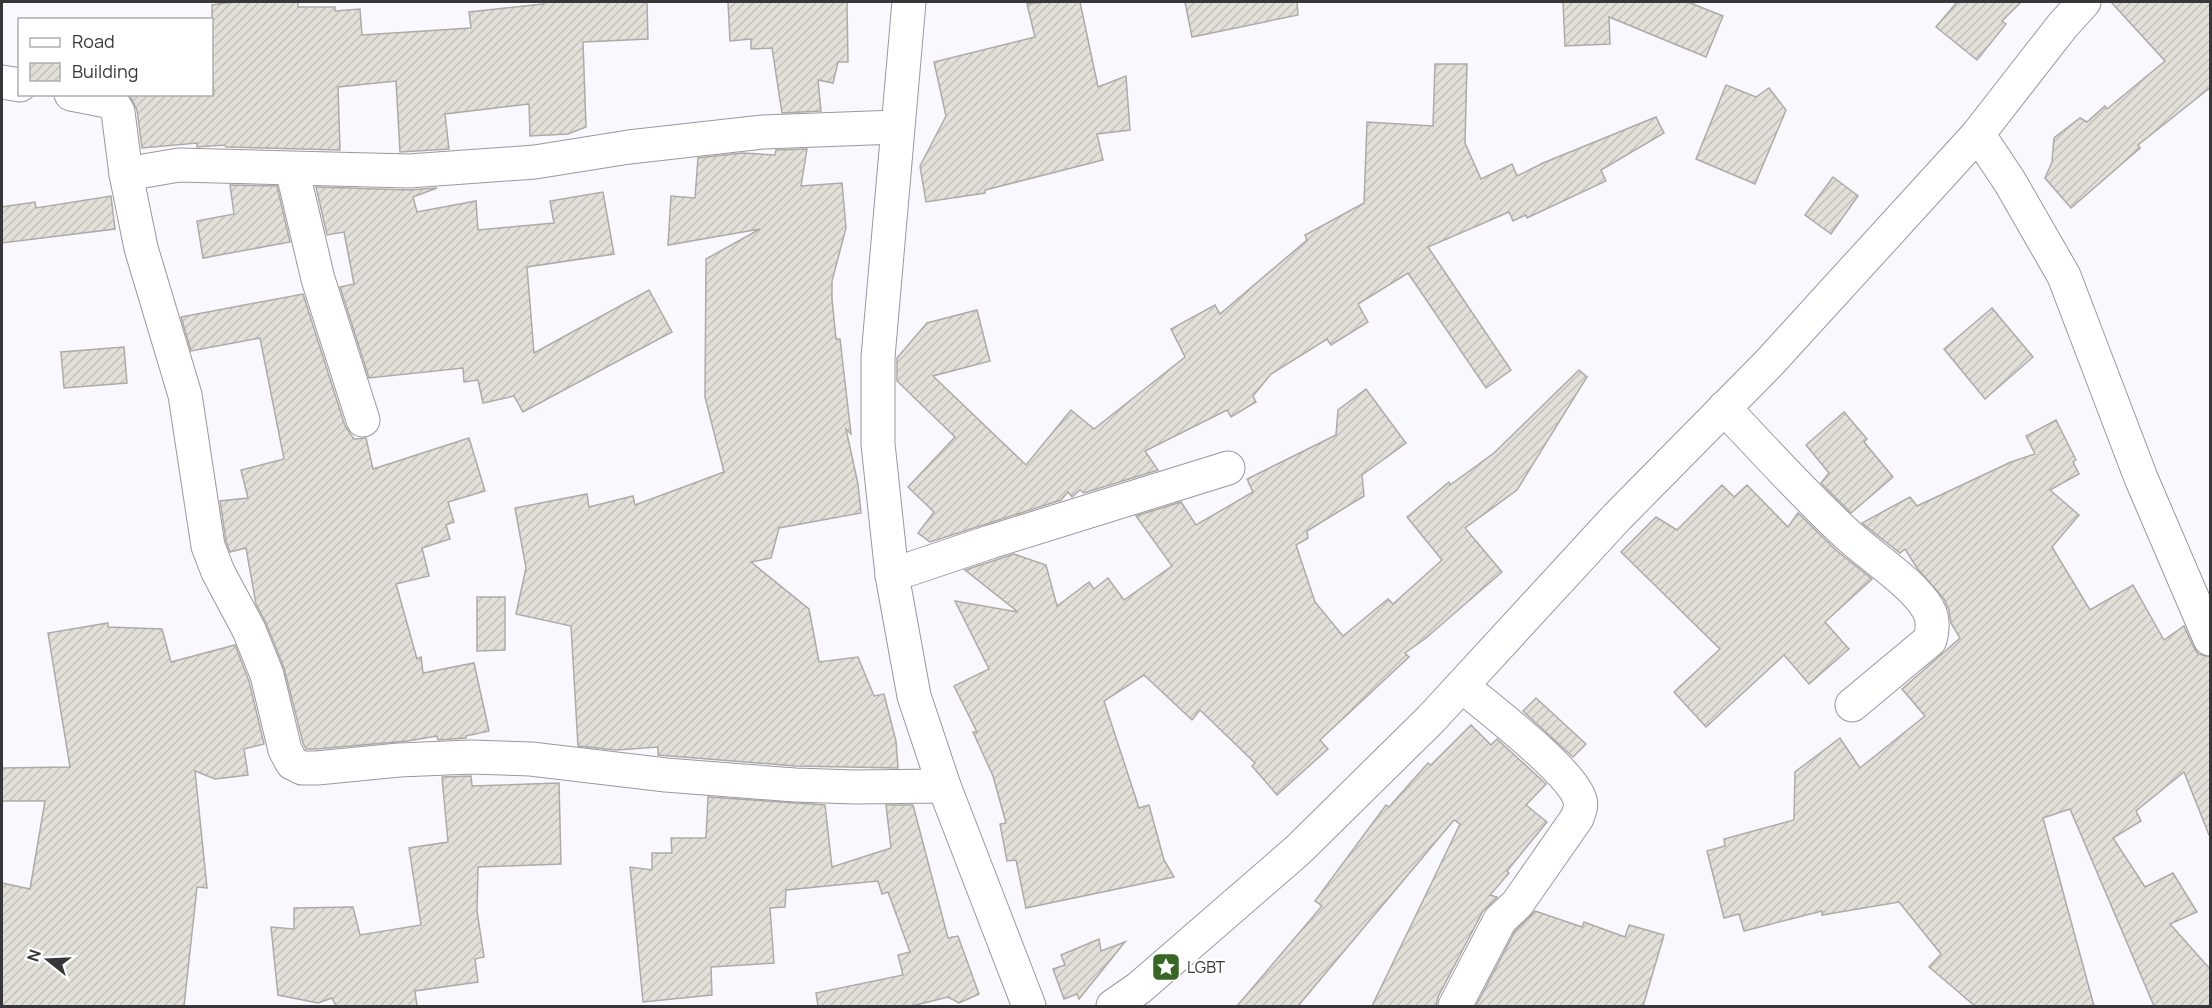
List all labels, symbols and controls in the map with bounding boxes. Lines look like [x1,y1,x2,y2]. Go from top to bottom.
legend [18,18,213,96]
text: Road [72,29,115,53]
text: Building [72,59,138,83]
north arrow [18,930,78,990]
text: N [21,946,46,964]
place icon: LGBT [1150,951,1182,983]
place label: LGBT [1187,956,1226,978]

